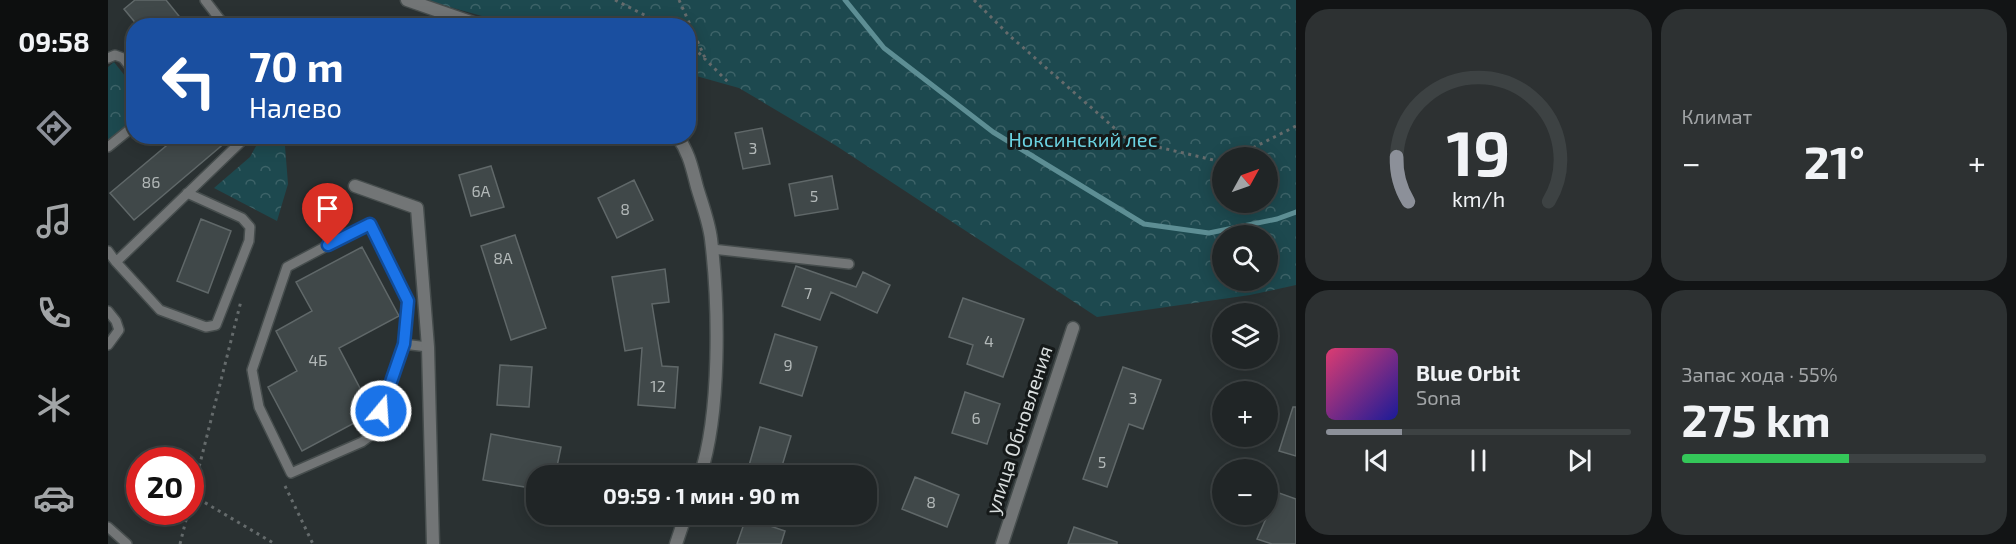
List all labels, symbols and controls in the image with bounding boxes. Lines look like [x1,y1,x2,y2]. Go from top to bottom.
text: 09:58 [18,25,90,57]
text: 70 m [249,40,344,90]
icon: left [150,42,228,120]
text: Налево [249,91,342,123]
text: Климат [1682,104,1752,128]
icon: directions [33,107,75,149]
text: 19 [1446,114,1510,189]
park label: Ноксинский лес [1008,127,1158,151]
text: 21° [1804,134,1865,188]
house number: 3 [749,138,757,157]
text: − [1682,142,1701,182]
text: + [1968,142,1986,182]
north arrow [1212,147,1278,213]
map controls [1212,147,1278,525]
house number: 86 [142,172,160,191]
house number: 6А [471,181,491,200]
pin [302,183,353,245]
house number: 5 [810,186,818,205]
text: km/h [1452,186,1505,211]
icon: arrive [311,192,344,225]
house number: 8 [620,199,630,218]
icon: music [33,200,75,242]
button: search [1212,225,1278,291]
house number: 8А [493,248,513,267]
house number: 7 [804,283,812,302]
icon: phone [33,292,75,334]
button: layers [1212,303,1278,369]
house number: 4 [984,331,994,350]
street label: улица Обновления [980,342,1058,517]
house number: 4Б [308,350,328,369]
house number: 9 [783,355,793,374]
text: Blue Orbit [1416,359,1520,385]
text: Запас хода · 55% [1682,362,1838,386]
house number: 12 [650,376,666,395]
position arrow [349,379,413,443]
button: + [1212,381,1278,447]
icon: climate [33,384,75,426]
text: Sona [1416,385,1461,409]
house number: 3 [1129,388,1137,407]
text: 275 km [1682,392,1831,446]
house number: 6 [971,408,981,427]
icon: previous [1360,444,1393,477]
icon: pause [1462,444,1495,477]
icon: next [1563,444,1596,477]
speed limit sign: 20 [126,447,204,525]
house number: 5 [1098,452,1106,471]
button: − [1212,459,1278,525]
icon: car [33,477,75,519]
text: 09:59 · 1 мин · 90 m [603,482,800,508]
house number: 8 [926,492,936,511]

